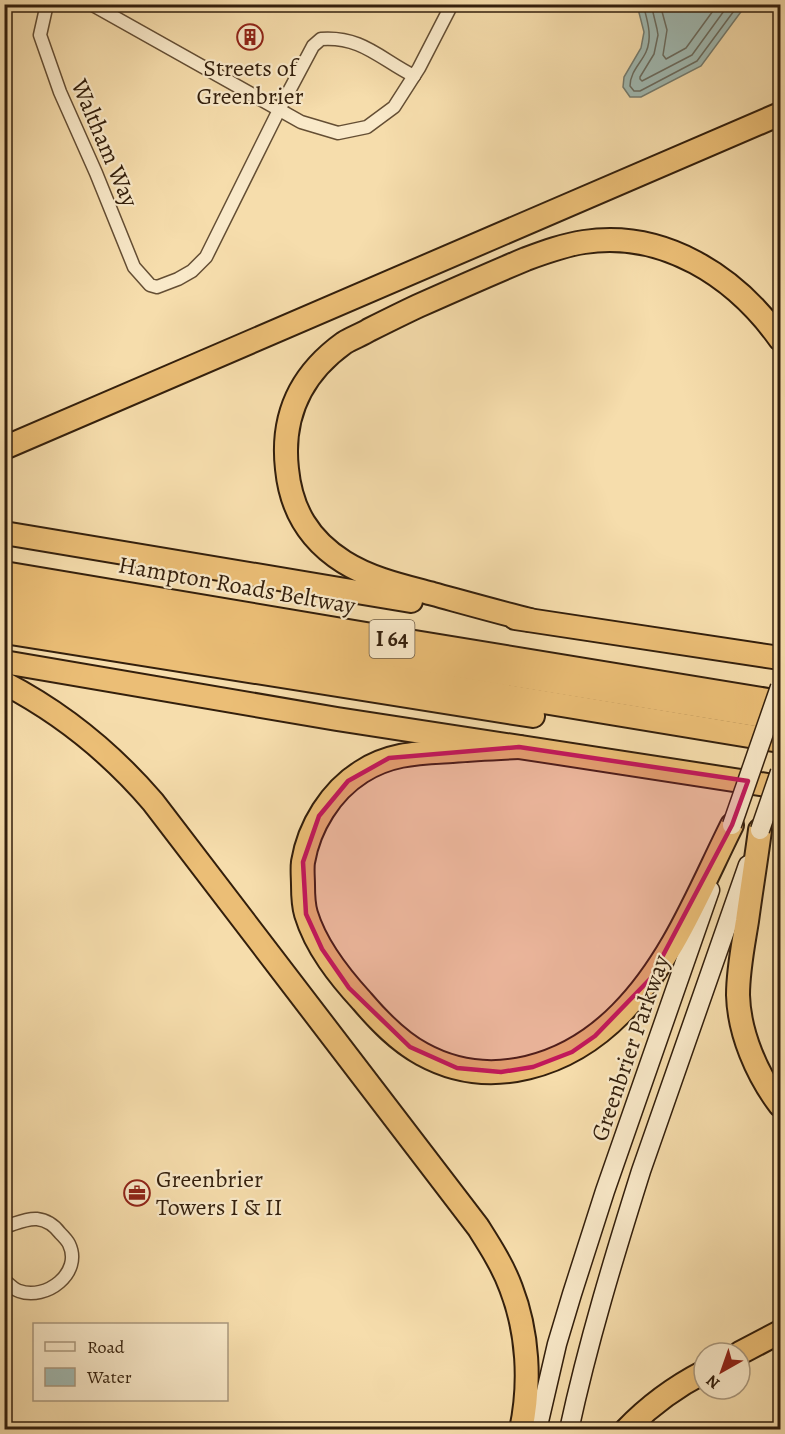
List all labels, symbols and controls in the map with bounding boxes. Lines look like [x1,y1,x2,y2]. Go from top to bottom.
building icon: Streets of Greenbrier [235,22,265,52]
place label: Streets of Greenbrier [196,52,304,112]
street label: Waltham Way [63,73,146,212]
street label: Hampton Roads Beltway [116,548,358,622]
road number: I 64 [370,620,414,658]
street label: Greenbrier Parkway [583,950,677,1145]
place label: Greenbrier Towers I & II [156,1163,282,1223]
office icon: Greenbrier Towers I & II [122,1178,152,1208]
legend [33,1323,228,1401]
text: Road [87,1335,125,1359]
north arrow [692,1341,752,1401]
text: Water [86,1365,132,1389]
text: N [701,1369,725,1394]

